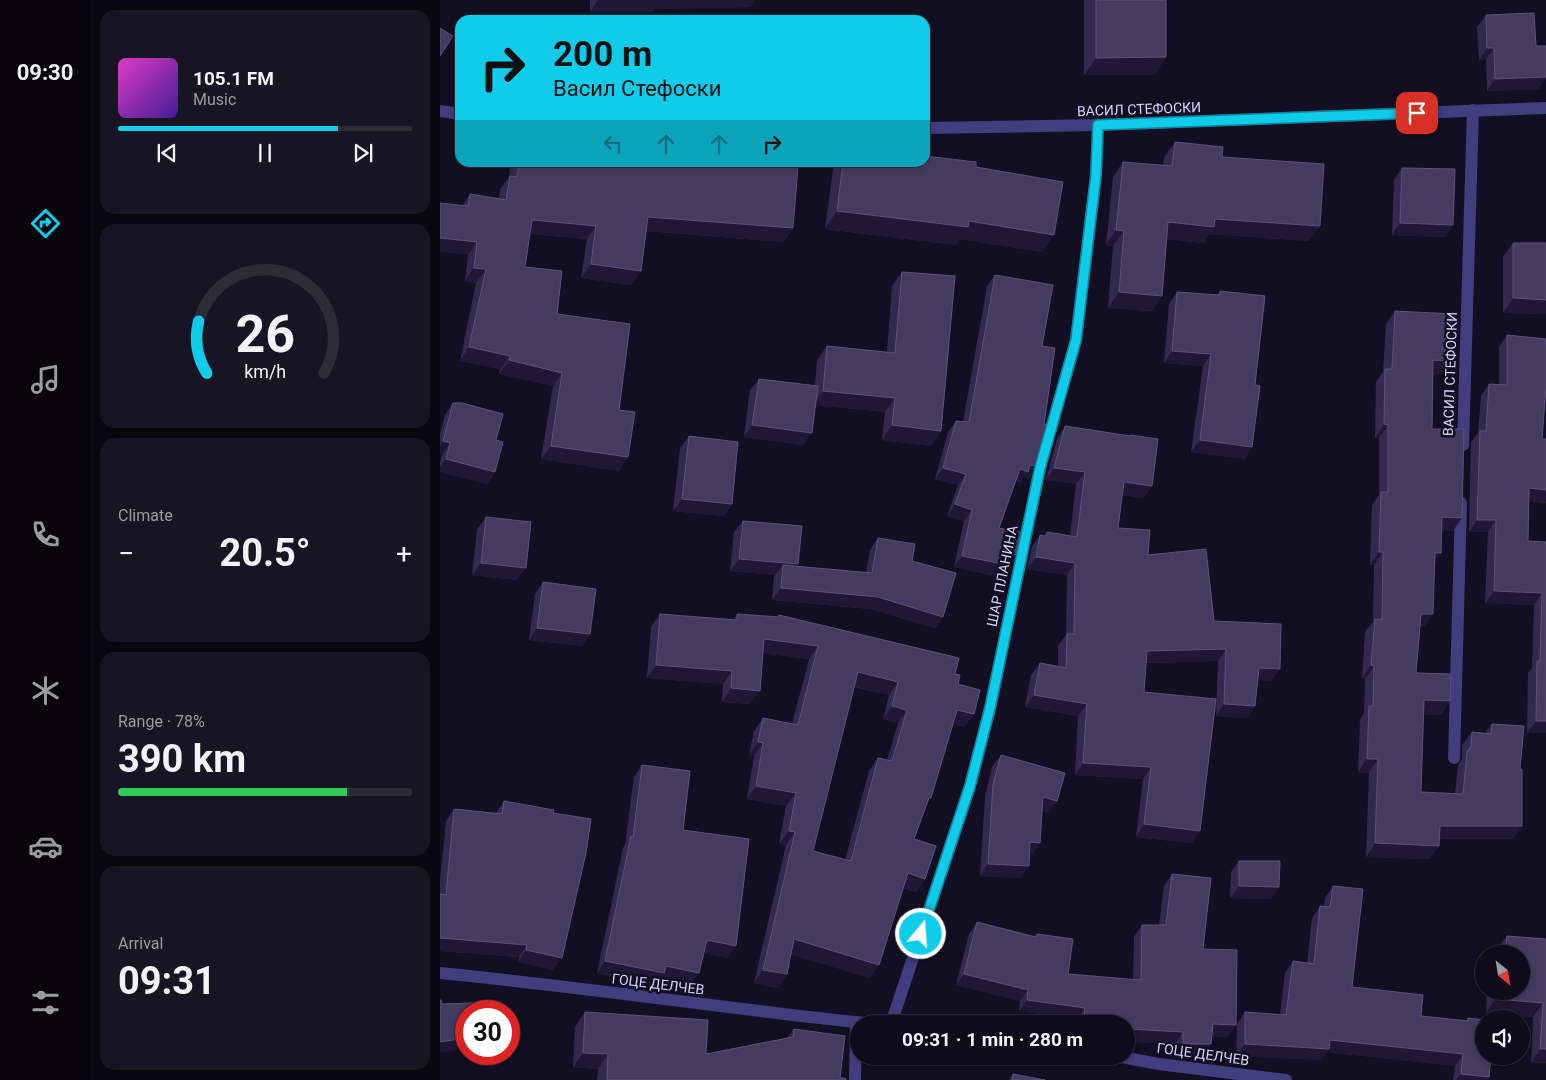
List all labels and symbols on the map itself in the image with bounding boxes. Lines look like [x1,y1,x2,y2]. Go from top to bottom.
pin [1396,92,1438,134]
street label: ВАСИЛ СТЕФОСКИ [1077,99,1201,119]
street label: ВАСИЛ СТЕФОСКИ [1440,312,1460,436]
street label: ШАР ПЛАНИНА [983,524,1021,628]
position arrow [894,907,946,959]
north arrow [1475,945,1530,1000]
street label: ГОЦЕ ДЕЛЧЕВ [611,970,705,998]
speed limit sign: 30 [455,1000,520,1065]
street label: ГОЦЕ ДЕЛЧЕВ [1156,1040,1250,1068]

